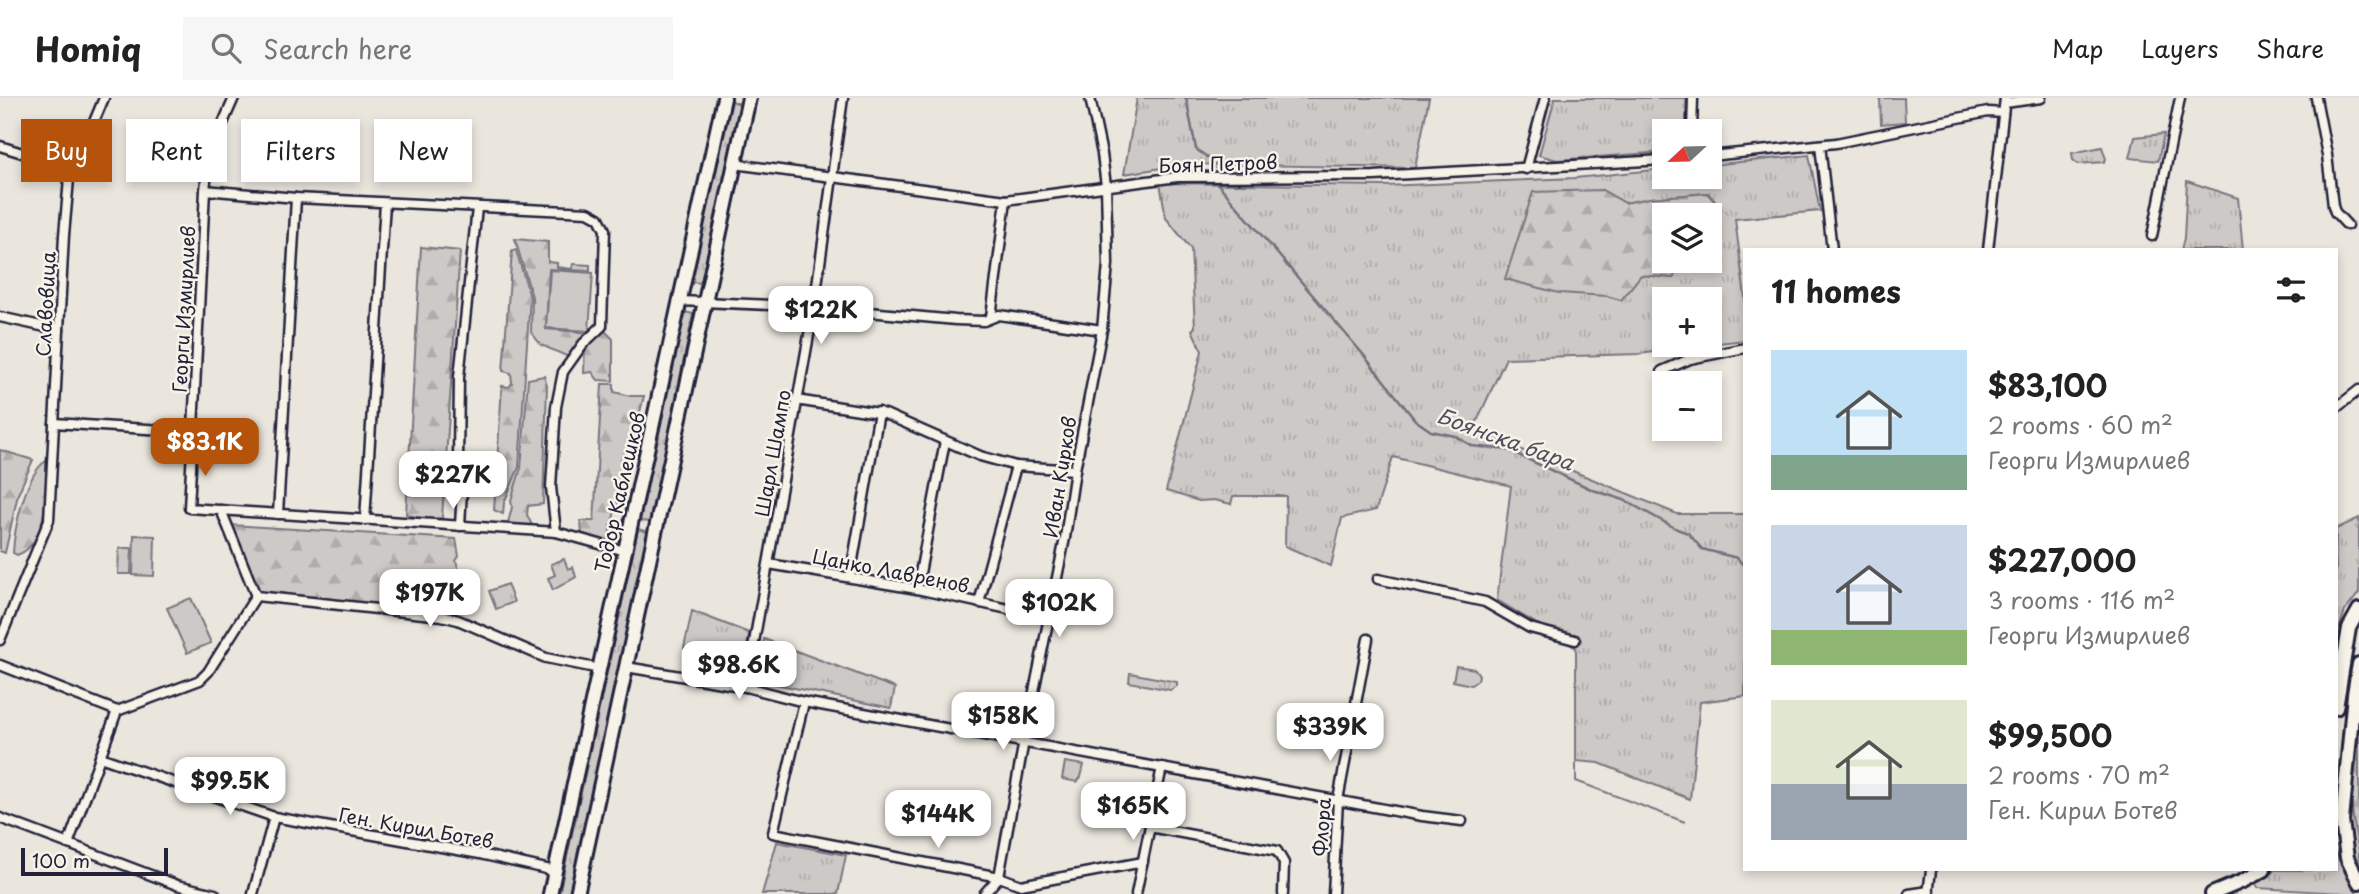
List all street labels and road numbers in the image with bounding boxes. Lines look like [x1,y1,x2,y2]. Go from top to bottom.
street label: Боян Петров [1158,147,1278,179]
street label: Георги Измирлиев [165,225,201,393]
street label: Славовица [28,251,62,357]
street label: Шарл Шампо [747,387,797,519]
street label: Тодор Каблешков [587,409,651,575]
street label: Иван Кирков [1036,414,1082,540]
street label: Цанко Лавренов [810,541,972,599]
street label: Флора [1305,797,1337,857]
street label: Ген. Кирил Ботев [337,800,496,854]

